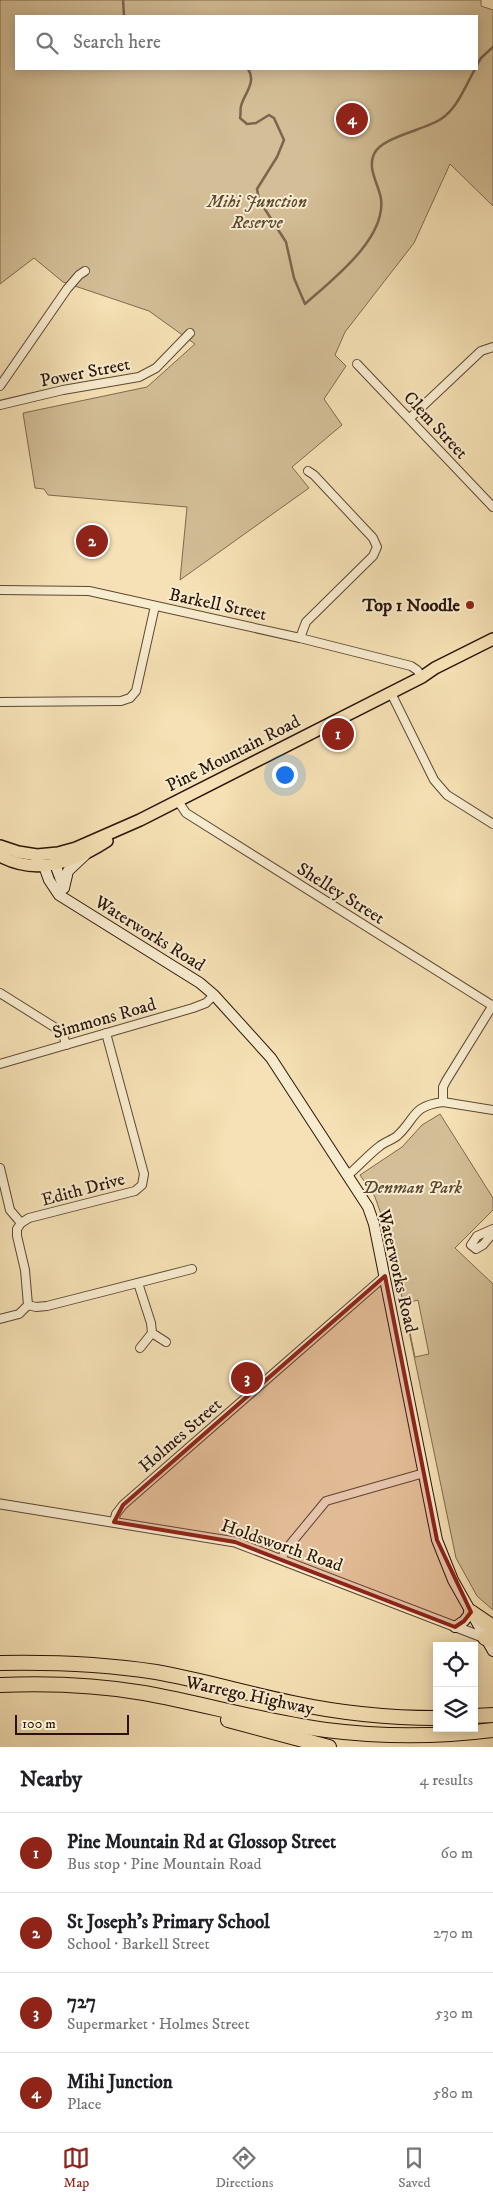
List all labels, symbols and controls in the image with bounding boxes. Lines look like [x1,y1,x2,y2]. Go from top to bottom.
search box [15,15,478,70]
icon: search [33,29,61,57]
text: Search here [73,31,161,54]
pin: 4 [336,100,368,138]
park label: Mihi Junction Reserve [205,191,307,234]
street label: Power Street [38,353,132,392]
street label: Clem Street [398,387,472,464]
pin: 2 [76,522,108,560]
street label: Barkell Street [167,584,269,626]
place label: Top 1 Noodle [361,595,461,617]
marker: Top 1 Noodle [464,599,476,611]
street label: Pine Mountain Road [163,711,304,797]
pin: 1 [322,715,354,753]
your location [272,762,298,788]
street label: Shelley Street [292,858,389,930]
street label: Waterworks Road [89,891,209,977]
street label: Simmons Road [50,994,158,1044]
street label: Edith Drive [39,1168,127,1212]
park label: Denman Park [362,1177,463,1199]
street label: Waterworks Road [372,1206,422,1335]
pin: 3 [231,1359,263,1397]
street label: Holmes Street [135,1394,227,1478]
street label: Holdsworth Road [218,1515,345,1577]
map controls [433,1642,478,1732]
button: locate [433,1642,478,1687]
street label: Warrego Highway [183,1671,316,1720]
button: layers [433,1687,478,1732]
scale bar [15,1712,129,1735]
text: 100 m [22,1715,56,1733]
text: Nearby [20,1767,82,1793]
text: 4 results [420,1770,473,1790]
text: Pine Mountain Rd at Glossop Street [67,1831,336,1854]
text: 1 [33,1843,39,1863]
text: 60 m [441,1843,473,1863]
text: Bus stop · Pine Mountain Road [67,1854,262,1874]
text: St Joseph's Primary School [67,1911,270,1934]
text: 2 [32,1923,40,1943]
text: 270 m [433,1923,473,1943]
text: School · Barkell Street [67,1934,210,1954]
text: 727 [67,1991,96,2014]
text: 3 [33,2003,39,2023]
text: 530 m [435,2003,473,2023]
text: Supermarket · Holmes Street [67,2014,250,2034]
text: Mihi Junction [67,2071,173,2094]
text: 4 [31,2083,41,2103]
text: 580 m [433,2083,473,2103]
text: Place [67,2094,101,2114]
tab: Map [62,2144,90,2192]
tab: Directions [215,2144,273,2192]
tab: Saved [398,2144,431,2192]

